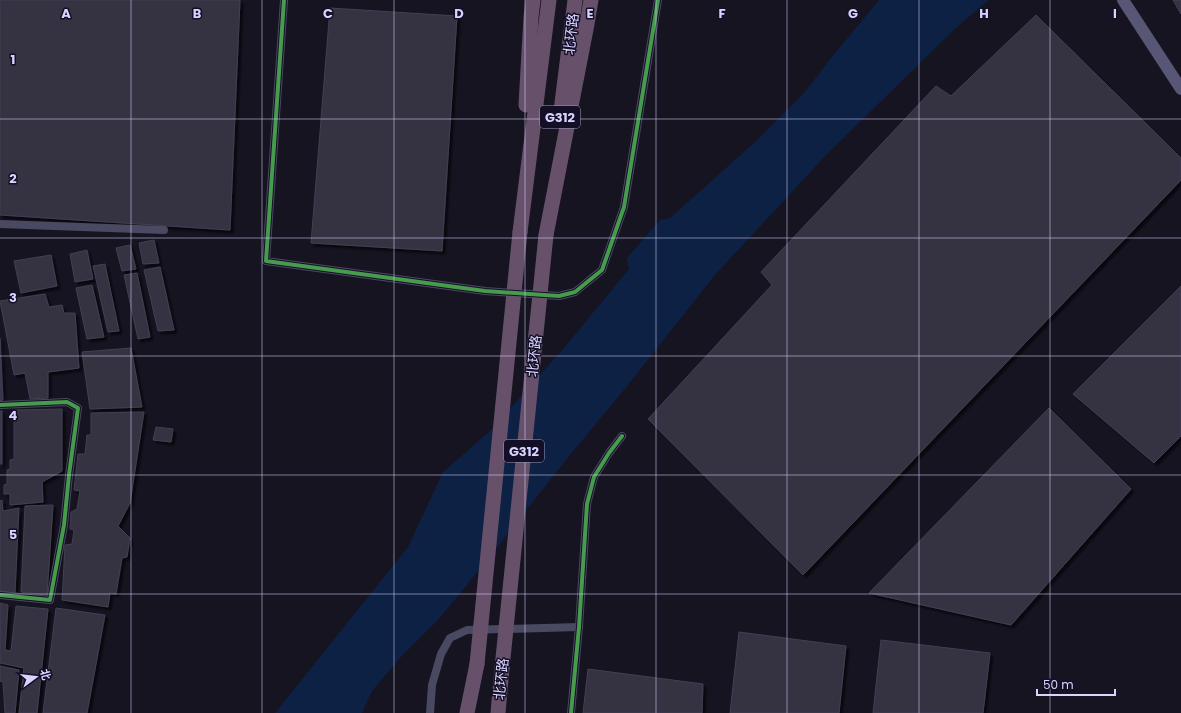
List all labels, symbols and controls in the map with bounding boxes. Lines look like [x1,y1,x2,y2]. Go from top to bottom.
text: A [61,4,71,23]
text: B [193,4,202,23]
text: C [323,4,333,23]
text: D [454,4,464,23]
text: E [586,4,594,23]
text: F [718,4,726,23]
text: G [848,4,858,23]
text: H [979,4,989,23]
text: I [1113,4,1117,23]
street label: 北环路 [559,12,583,56]
text: 1 [11,50,15,69]
road number: G312 [540,106,580,128]
text: 2 [9,169,17,188]
text: 3 [9,288,17,307]
street label: 北环路 [522,334,546,378]
text: 4 [9,406,18,425]
road number: G312 [504,440,544,462]
text: 5 [9,525,17,544]
north arrow [16,657,56,697]
street label: 北环路 [489,657,513,701]
text: 北 [37,667,55,682]
scale bar [1037,671,1115,697]
text: 50 m [1043,676,1074,693]

